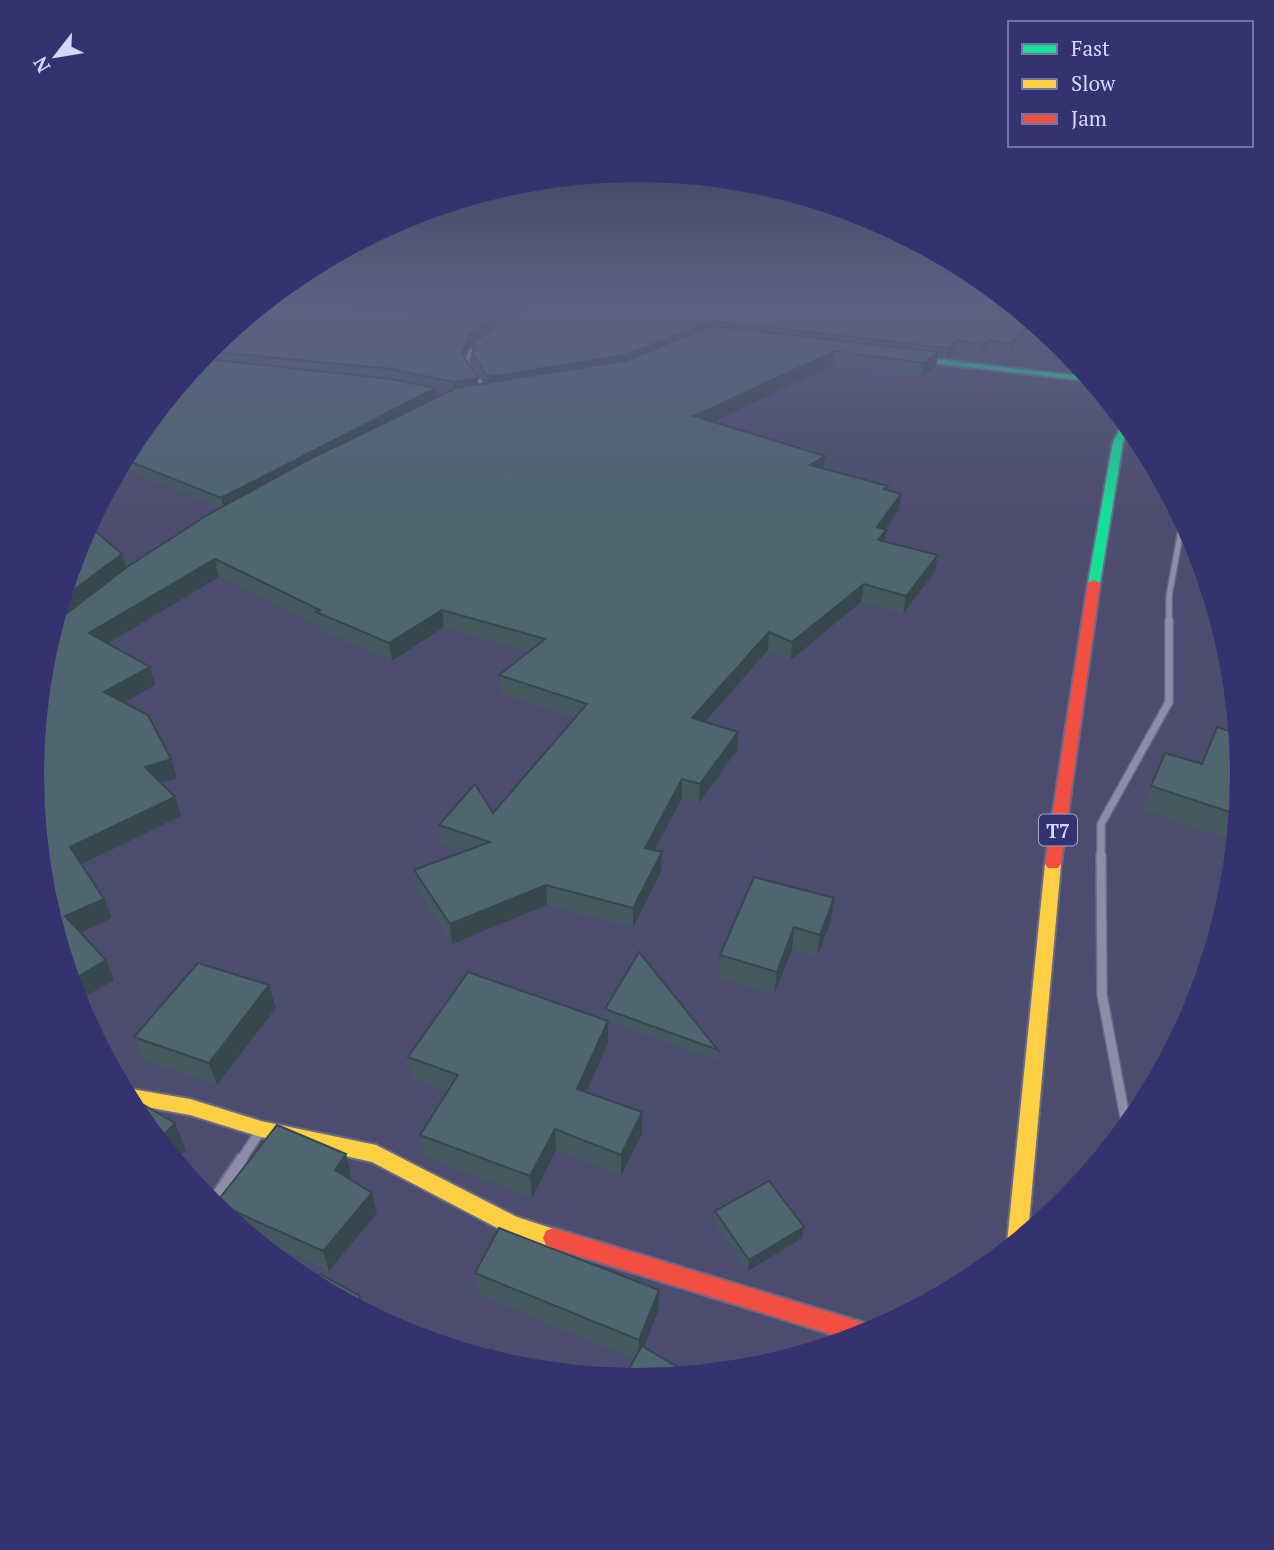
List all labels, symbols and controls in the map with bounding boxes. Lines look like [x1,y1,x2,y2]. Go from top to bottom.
north arrow [21,21,91,91]
legend [1008,21,1253,147]
text: Fast [1071,34,1110,62]
text: N [26,52,55,78]
text: Slow [1071,69,1116,97]
text: Jam [1071,104,1107,132]
road number: T7 [1039,814,1077,846]

